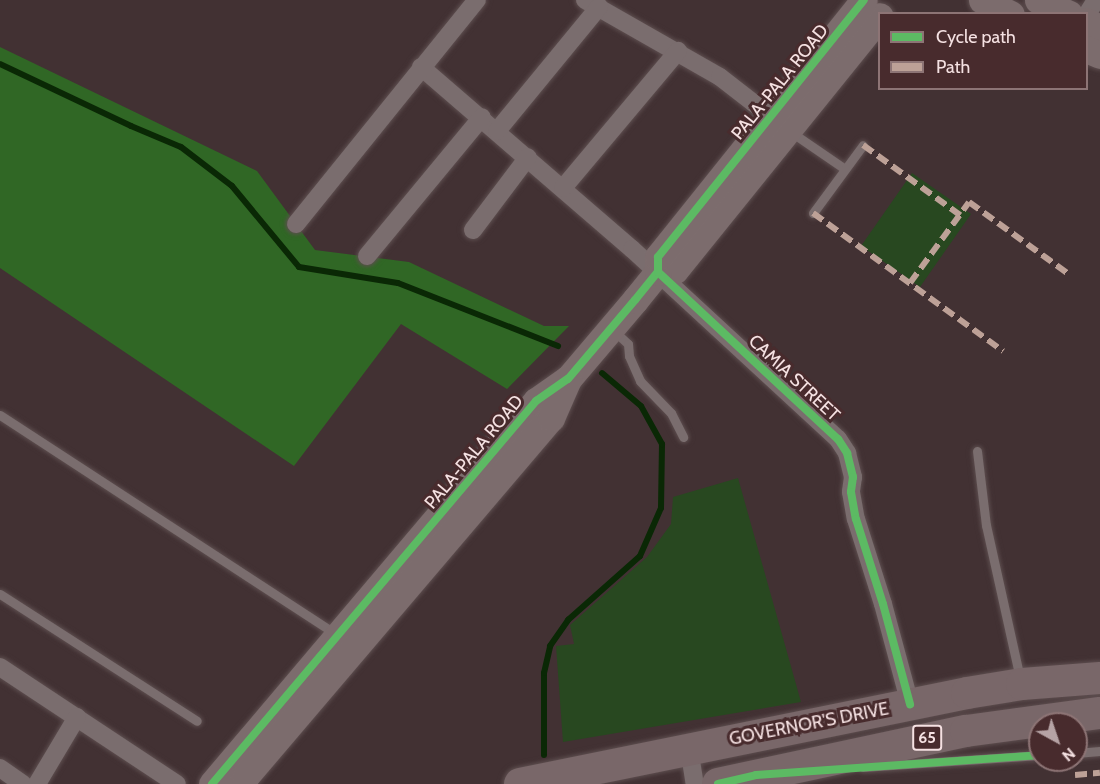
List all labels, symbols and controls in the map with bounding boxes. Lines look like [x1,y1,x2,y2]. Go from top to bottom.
legend [878,12,1088,90]
street label: PALA-PALA ROAD [727,20,833,144]
text: Cycle path [936,26,1016,48]
text: Path [936,56,970,78]
street label: CAMIA STREET [744,330,844,426]
street label: PALA-PALA ROAD [420,391,528,513]
street label: GOVERNOR'S DRIVE [727,698,891,750]
north arrow [1028,712,1088,772]
road number: 65 [912,725,942,751]
text: N [1058,744,1079,766]

